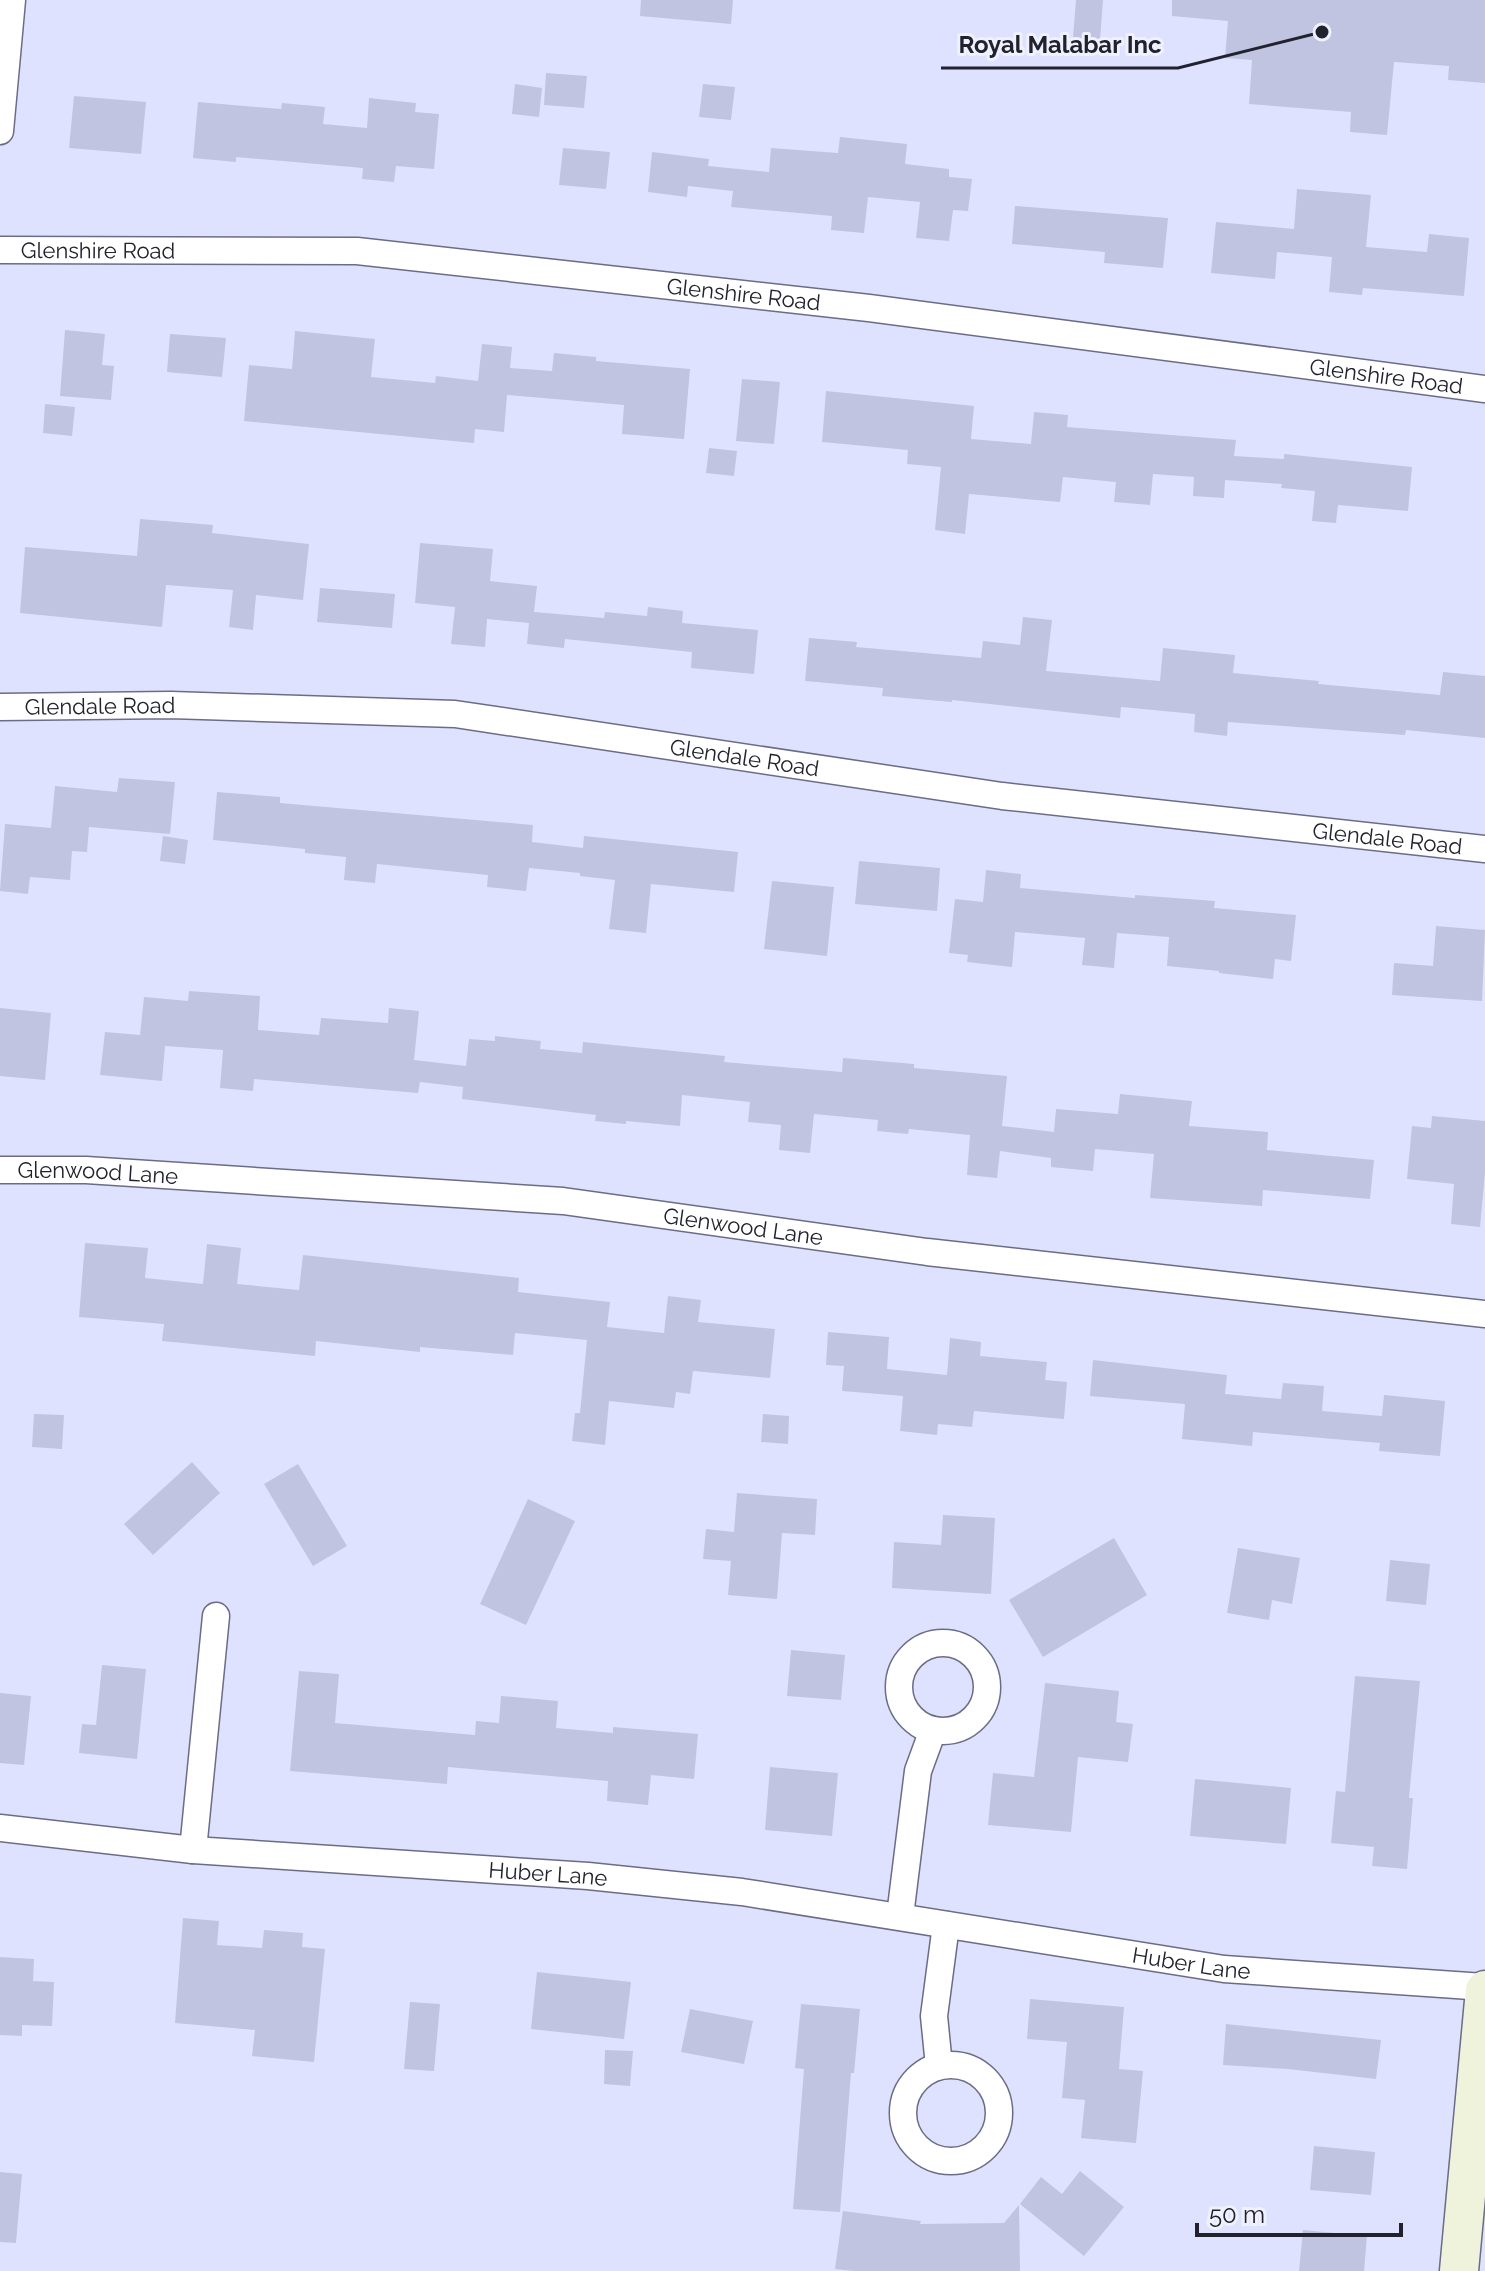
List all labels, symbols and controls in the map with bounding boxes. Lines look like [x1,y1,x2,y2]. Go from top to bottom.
callout: Royal Malabar Inc [941,20,1178,68]
text: Royal Malabar Inc [958,30,1162,59]
street label: Glenshire Road [21,237,175,263]
street label: Glenshire Road [665,273,822,316]
street label: Glenshire Road [1308,353,1465,399]
street label: Glendale Road [25,692,175,720]
street label: Glendale Road [668,733,821,781]
street label: Glendale Road [1311,817,1464,859]
street label: Glenwood Lane [18,1157,179,1189]
street label: Glenwood Lane [662,1202,825,1250]
street label: Huber Lane [488,1856,609,1891]
street label: Huber Lane [1130,1942,1251,1984]
scale bar [1197,2187,1401,2237]
text: 50 m [1209,2200,1265,2229]

